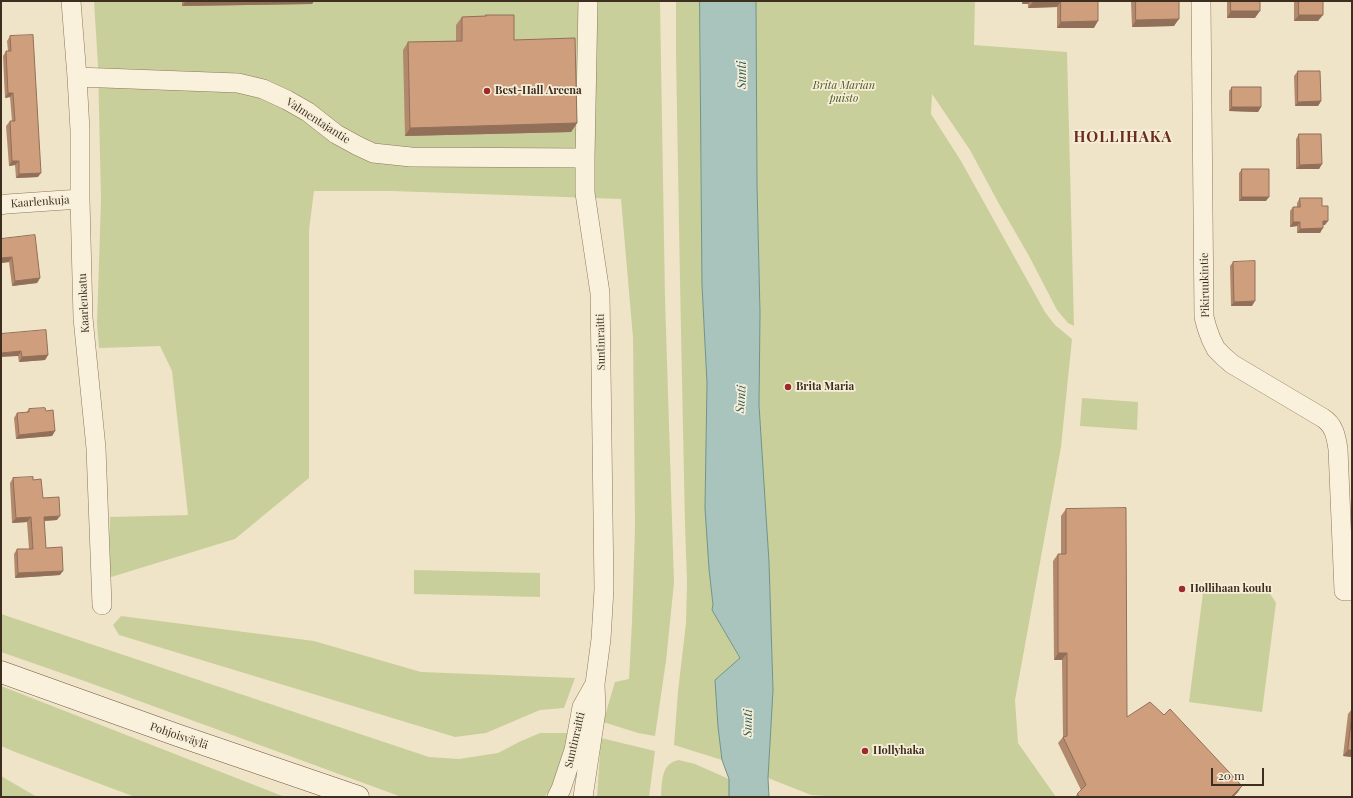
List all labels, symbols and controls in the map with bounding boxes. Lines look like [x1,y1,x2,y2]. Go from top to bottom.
water label: Sunti [735,61,749,89]
park label: Brita Marian puisto [813,79,875,105]
place label: Best‑Hall Areena [495,84,582,98]
marker: Best‑Hall Areena [482,86,492,96]
street label: Valmentajantie [283,95,353,147]
district label: HOLLIHAKA [1073,128,1173,146]
street label: Kaarlenkuja [10,193,70,211]
street label: Pikiruukintie [1198,252,1212,318]
street label: Kaarlenkatu [76,273,92,333]
street label: Suntinraitti [594,314,608,370]
place label: Brita Maria [796,380,854,394]
marker: Brita Maria [783,382,793,392]
water label: Sunti [733,384,749,414]
place label: Hollihaan koulu [1190,582,1272,596]
marker: Hollihaan koulu [1177,584,1187,594]
water label: Sunti [741,709,755,737]
street label: Suntinraitti [562,711,588,769]
street label: Pohjoisväylä [148,720,210,752]
place label: Hollyhaka [873,744,924,758]
marker: Hollyhaka [860,746,870,756]
scale bar [1213,760,1266,786]
text: 20 m [1218,767,1245,783]

